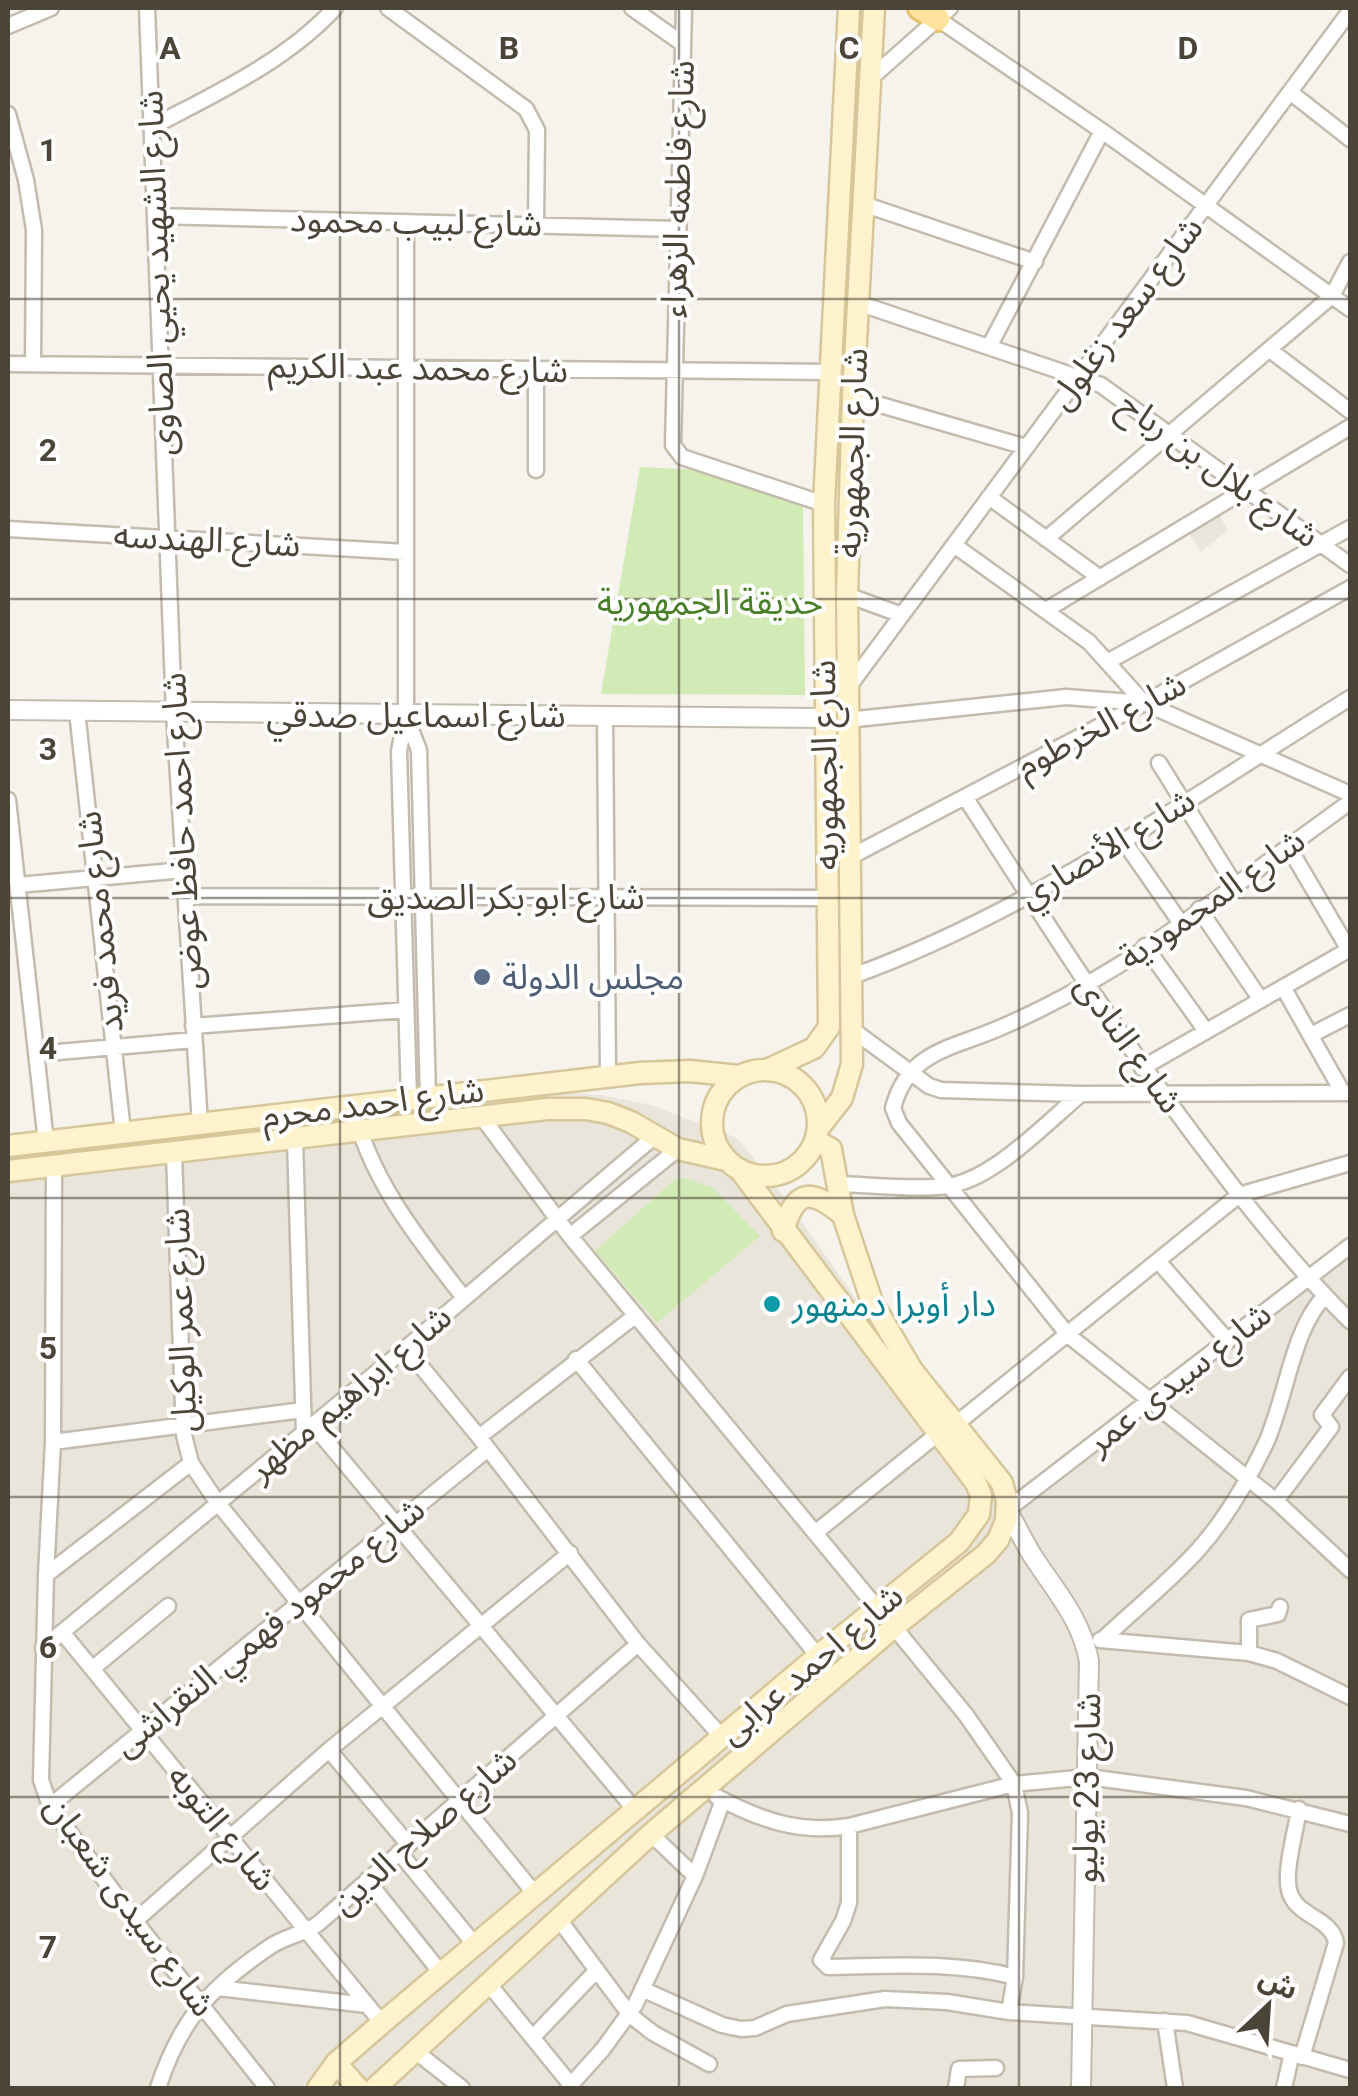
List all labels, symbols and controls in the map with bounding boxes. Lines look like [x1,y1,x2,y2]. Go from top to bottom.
text: A [159,29,181,67]
text: B [499,29,519,67]
text: C [839,29,859,67]
text: D [1178,29,1198,67]
street label: شارع فاطمه الزهراء [653,59,708,319]
street label: شارع الشهيد يحيي الصاوى [130,89,190,456]
text: 1 [39,131,57,169]
street label: شارع لبيب محمود [290,199,542,250]
street label: شارع سعد زغلول [1040,209,1216,421]
street label: شارع محمد عبد الكريم [267,345,568,397]
street label: شارع الجمهورية [828,347,881,559]
street label: شارع بلال بن رباح [1108,384,1327,560]
text: 2 [39,431,57,469]
street label: شارع الهندسه [112,515,302,570]
park label: حديقة الجمهورية [597,582,823,623]
street label: شارع الجمهوريه [803,659,852,871]
street label: شارع الخرطوم [1009,663,1195,791]
street label: شارع احمد حافظ عوض [153,671,216,991]
street label: شارع اسماعيل صدقي [266,695,566,742]
text: 3 [39,730,57,768]
street label: شارع الأنصاري [1012,779,1206,922]
street label: شارع محمد فريد [68,809,137,1035]
street label: شارع المحمودية [1111,820,1316,982]
street label: شارع ابو بكر الصديق [367,877,645,923]
place label: مجلس الدولة [502,957,684,998]
marker: مجلس الدولة [471,966,493,988]
street label: شارع النادى [1062,967,1192,1124]
text: 4 [39,1029,57,1067]
street label: شارع احمد محرم [260,1069,487,1142]
street label: شارع عمر الوكيل [157,1207,210,1433]
place label: دار أوبرا دمنهور [791,1282,996,1325]
marker: دار أوبرا دمنهور [761,1293,783,1315]
street label: شارع سيدى عمر [1078,1293,1283,1467]
street label: شارع ابراهيم مظهر [239,1296,464,1495]
text: 5 [39,1329,57,1367]
street label: شارع محمود فهمي النقراشى [105,1489,437,1770]
street label: شارع احمد عرابى [711,1575,915,1757]
text: 6 [39,1628,57,1666]
street label: شارع 23 يوليو [1065,1692,1114,1884]
street label: شارع صلاح الدين [323,1739,528,1927]
street label: شارع التوبه [155,1757,285,1902]
street label: شارع سيدى شعبان [32,1788,224,2027]
text: 7 [39,1928,57,1966]
north arrow [1218,1956,1318,2056]
text: ش [1254,1961,1303,2007]

